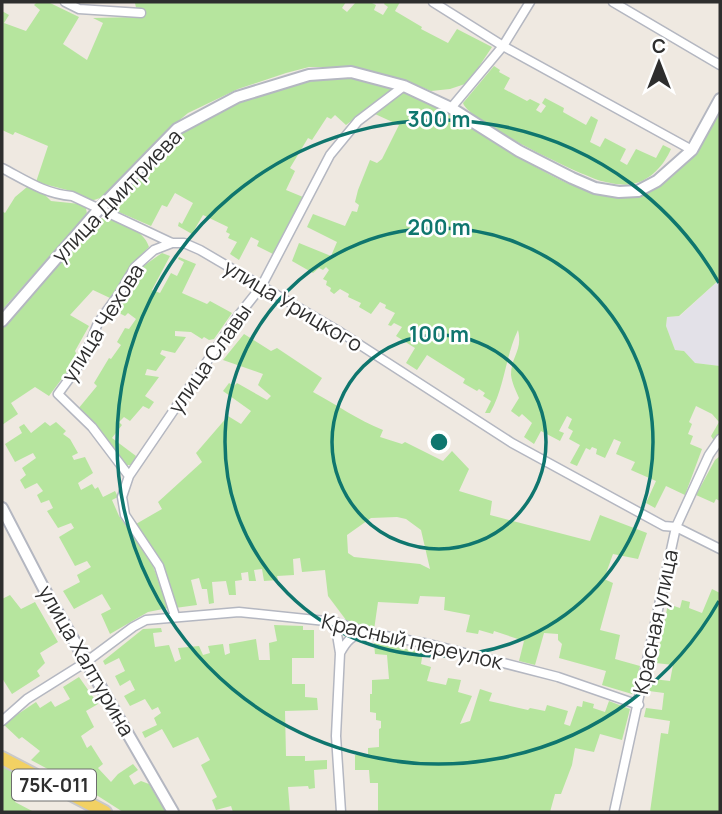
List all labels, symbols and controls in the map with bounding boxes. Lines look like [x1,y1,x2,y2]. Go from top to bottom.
north arrow [624,28,694,98]
text: С [652,33,666,59]
text: 300 m [408,105,470,133]
street label: улица Дмитриева [45,122,187,268]
text: 200 m [407,213,471,241]
street label: улица Урицкого [219,253,368,358]
street label: улица Чехова [55,258,150,387]
street label: улица Славы [161,298,257,419]
text: 100 m [409,320,469,348]
centre of rings [427,430,451,454]
street label: Красная улица [626,547,684,697]
street label: улица Халтурина [32,580,142,741]
street label: Красный переулок [319,607,506,676]
road number: 75К-011 [12,770,96,800]

